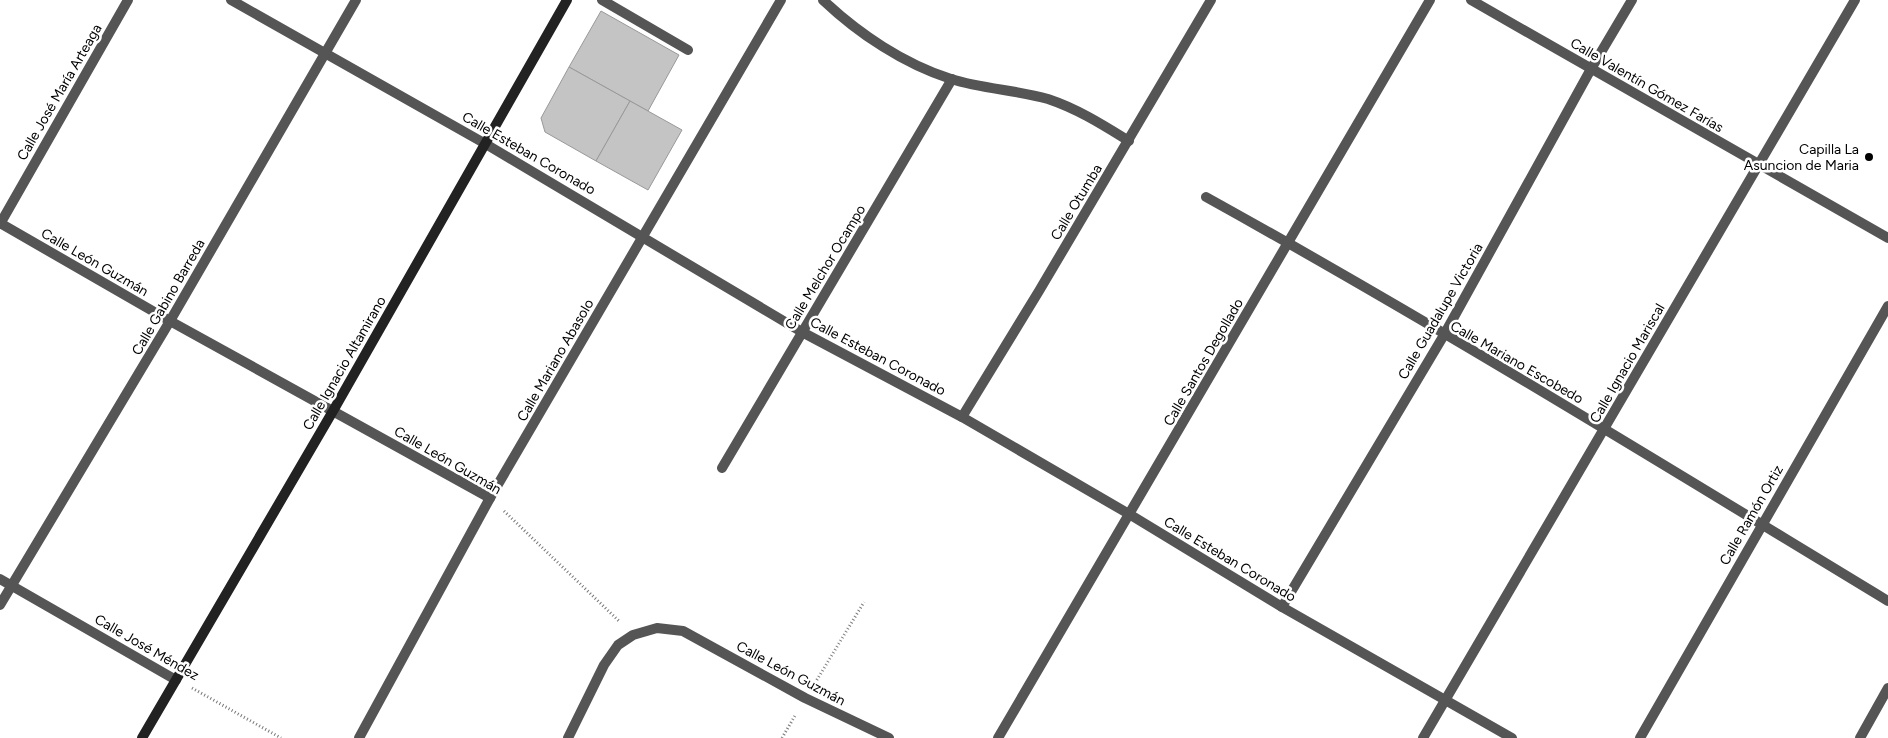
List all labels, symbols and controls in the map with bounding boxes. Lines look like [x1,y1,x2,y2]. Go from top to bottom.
street label: Calle José María Arteaga [13,21,105,163]
street label: Calle Valentín Gómez Farías [1567,35,1726,136]
street label: Calle Esteban Coronado [459,108,598,199]
place label: Capilla La Asuncion de Maria [1744,141,1859,174]
marker: Capilla La Asuncion de Maria [1863,151,1875,163]
street label: Calle Otumba [1047,161,1106,243]
street label: Calle Melchor Ocampo [781,202,869,333]
street label: Calle León Guzmán [38,225,152,300]
street label: Calle Gabino Barreda [128,236,209,358]
street label: Calle Guadalupe Victoria [1394,240,1486,383]
street label: Calle Ignacio Altamirano [299,293,390,433]
street label: Calle Santos Degollado [1160,295,1247,429]
street label: Calle Mariano Abasolo [513,296,597,425]
street label: Calle Ignacio Mariscal [1586,300,1669,426]
street label: Calle Esteban Coronado [807,313,948,399]
street label: Calle Mariano Escobedo [1447,317,1586,407]
street label: Calle León Guzmán [391,423,505,498]
street label: Calle Ramón Ortiz [1716,462,1787,568]
street label: Calle Esteban Coronado [1161,513,1299,606]
street label: Calle José Méndez [92,611,202,684]
street label: Calle León Guzmán [733,638,848,709]

